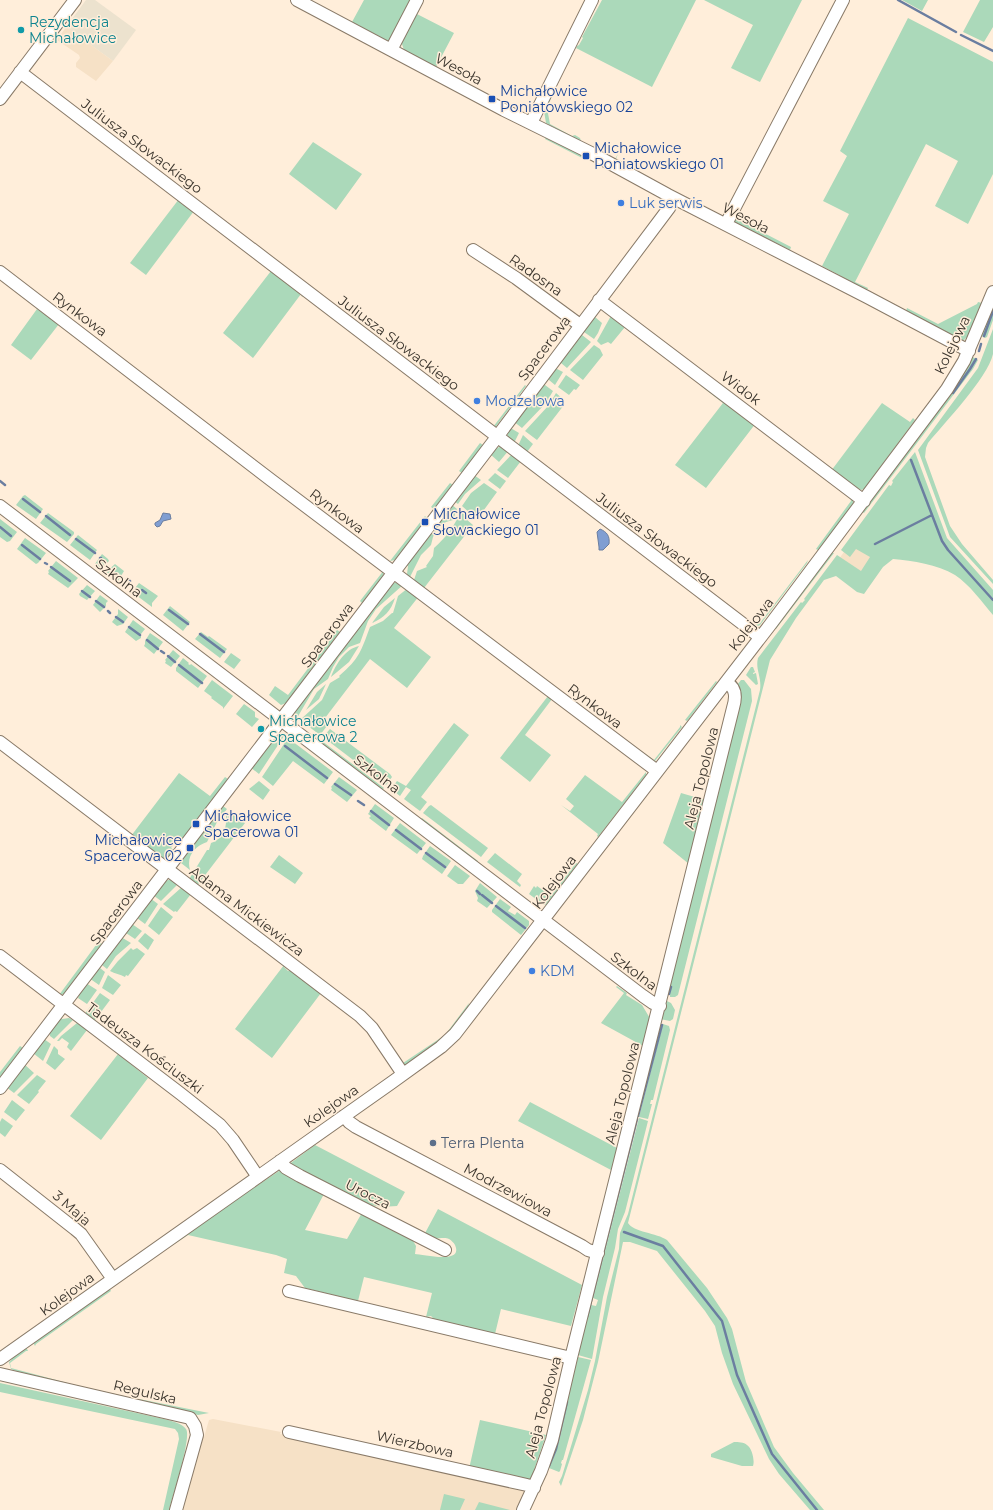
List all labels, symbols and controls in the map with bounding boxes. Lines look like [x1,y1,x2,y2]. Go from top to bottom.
place label: Rezydencja Michałowice [29,13,116,47]
marker: Rezydencja Michałowice [16,25,26,35]
street label: Wesoła [432,49,486,89]
place label: Michałowice Poniatowskiego 02 [500,82,633,116]
street label: Juliusza Słowackiego [77,94,206,198]
marker: Michałowice Poniatowskiego 02 [487,94,497,104]
place label: Michałowice Poniatowskiego 01 [594,139,724,173]
marker: Michałowice Poniatowskiego 01 [581,151,591,161]
place label: Luk serwis [629,194,703,212]
marker: Luk serwis [616,198,626,208]
street label: Wesoła [719,198,773,238]
street label: Radosna [506,250,566,300]
street label: Rynkowa [49,288,111,340]
street label: Juliusza Słowackiego [334,291,463,395]
street label: Spacerowa [514,312,574,384]
street label: Kolejowa [930,313,974,377]
street label: Widok [717,367,765,409]
place label: Modzelowa [485,392,565,410]
marker: Modzelowa [472,396,482,406]
street label: Rynkowa [306,485,368,537]
street label: Juliusza Słowackiego [592,488,721,592]
place label: Michałowice Słowackiego 01 [433,505,539,539]
marker: Michałowice Słowackiego 01 [420,517,430,527]
street label: Szkolna [92,555,146,601]
street label: Kolejowa [724,594,778,654]
street label: Spacerowa [297,599,357,671]
street label: Rynkowa [564,680,626,732]
place label: Michałowice Spacerowa 2 [269,712,357,746]
marker: Michałowice Spacerowa 2 [256,724,266,734]
street label: Aleja Topolowa [680,725,722,831]
street label: Szkolna [350,751,404,797]
place label: Michałowice Spacerowa 01 [204,807,299,841]
marker: Michałowice Spacerowa 01 [191,819,201,829]
place label: Michałowice Spacerowa 02 [84,831,182,865]
marker: Michałowice Spacerowa 02 [185,843,195,853]
street label: Kolejowa [528,851,580,913]
street label: Adama Mickiewicza [186,862,308,960]
street label: Spacerowa [86,876,146,948]
street label: Szkolna [607,948,661,994]
place label: KDM [540,962,575,980]
marker: KDM [527,966,537,976]
street label: Tadeusza Kościuszki [83,998,207,1098]
street label: Aleja Topolowa [601,1040,643,1146]
street label: Kolejowa [300,1080,362,1132]
place label: Terra Plenta [441,1134,525,1152]
marker: Terra Plenta [428,1138,438,1148]
street label: Modrzewiowa [461,1159,555,1221]
street label: Urocza [342,1175,394,1213]
street label: 3 Maja [49,1186,95,1230]
street label: Kolejowa [36,1268,98,1320]
street label: Aleja Topolowa [521,1354,565,1460]
street label: Regulska [111,1376,179,1408]
street label: Wierzbowa [375,1426,455,1462]

